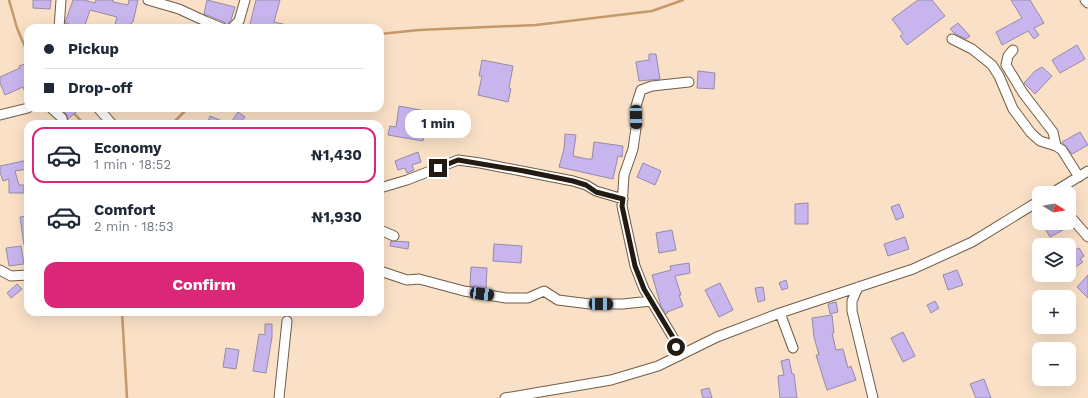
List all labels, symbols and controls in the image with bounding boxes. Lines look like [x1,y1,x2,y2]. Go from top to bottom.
text: Pickup [68,40,119,58]
text: Drop-off [68,79,133,97]
car [630,105,642,129]
callout: 1 min [405,110,471,138]
text: 1 min [421,116,455,131]
icon: car [46,137,82,173]
text: Economy [94,139,161,157]
text: ₦1,430 [311,146,362,164]
text: 1 min · 18:52 [94,157,171,172]
route end [429,159,447,177]
north arrow [1032,186,1076,230]
map controls [1032,186,1076,386]
icon: car [46,199,82,235]
text: Comfort [94,201,155,219]
text: ₦1,930 [311,208,362,226]
text: 2 min · 18:53 [94,219,174,234]
button: layers [1032,238,1076,282]
button: Confirm [44,262,364,308]
car [469,287,495,301]
button: + [1032,290,1076,334]
car [589,298,613,310]
route start [667,338,685,356]
button: − [1032,342,1076,386]

